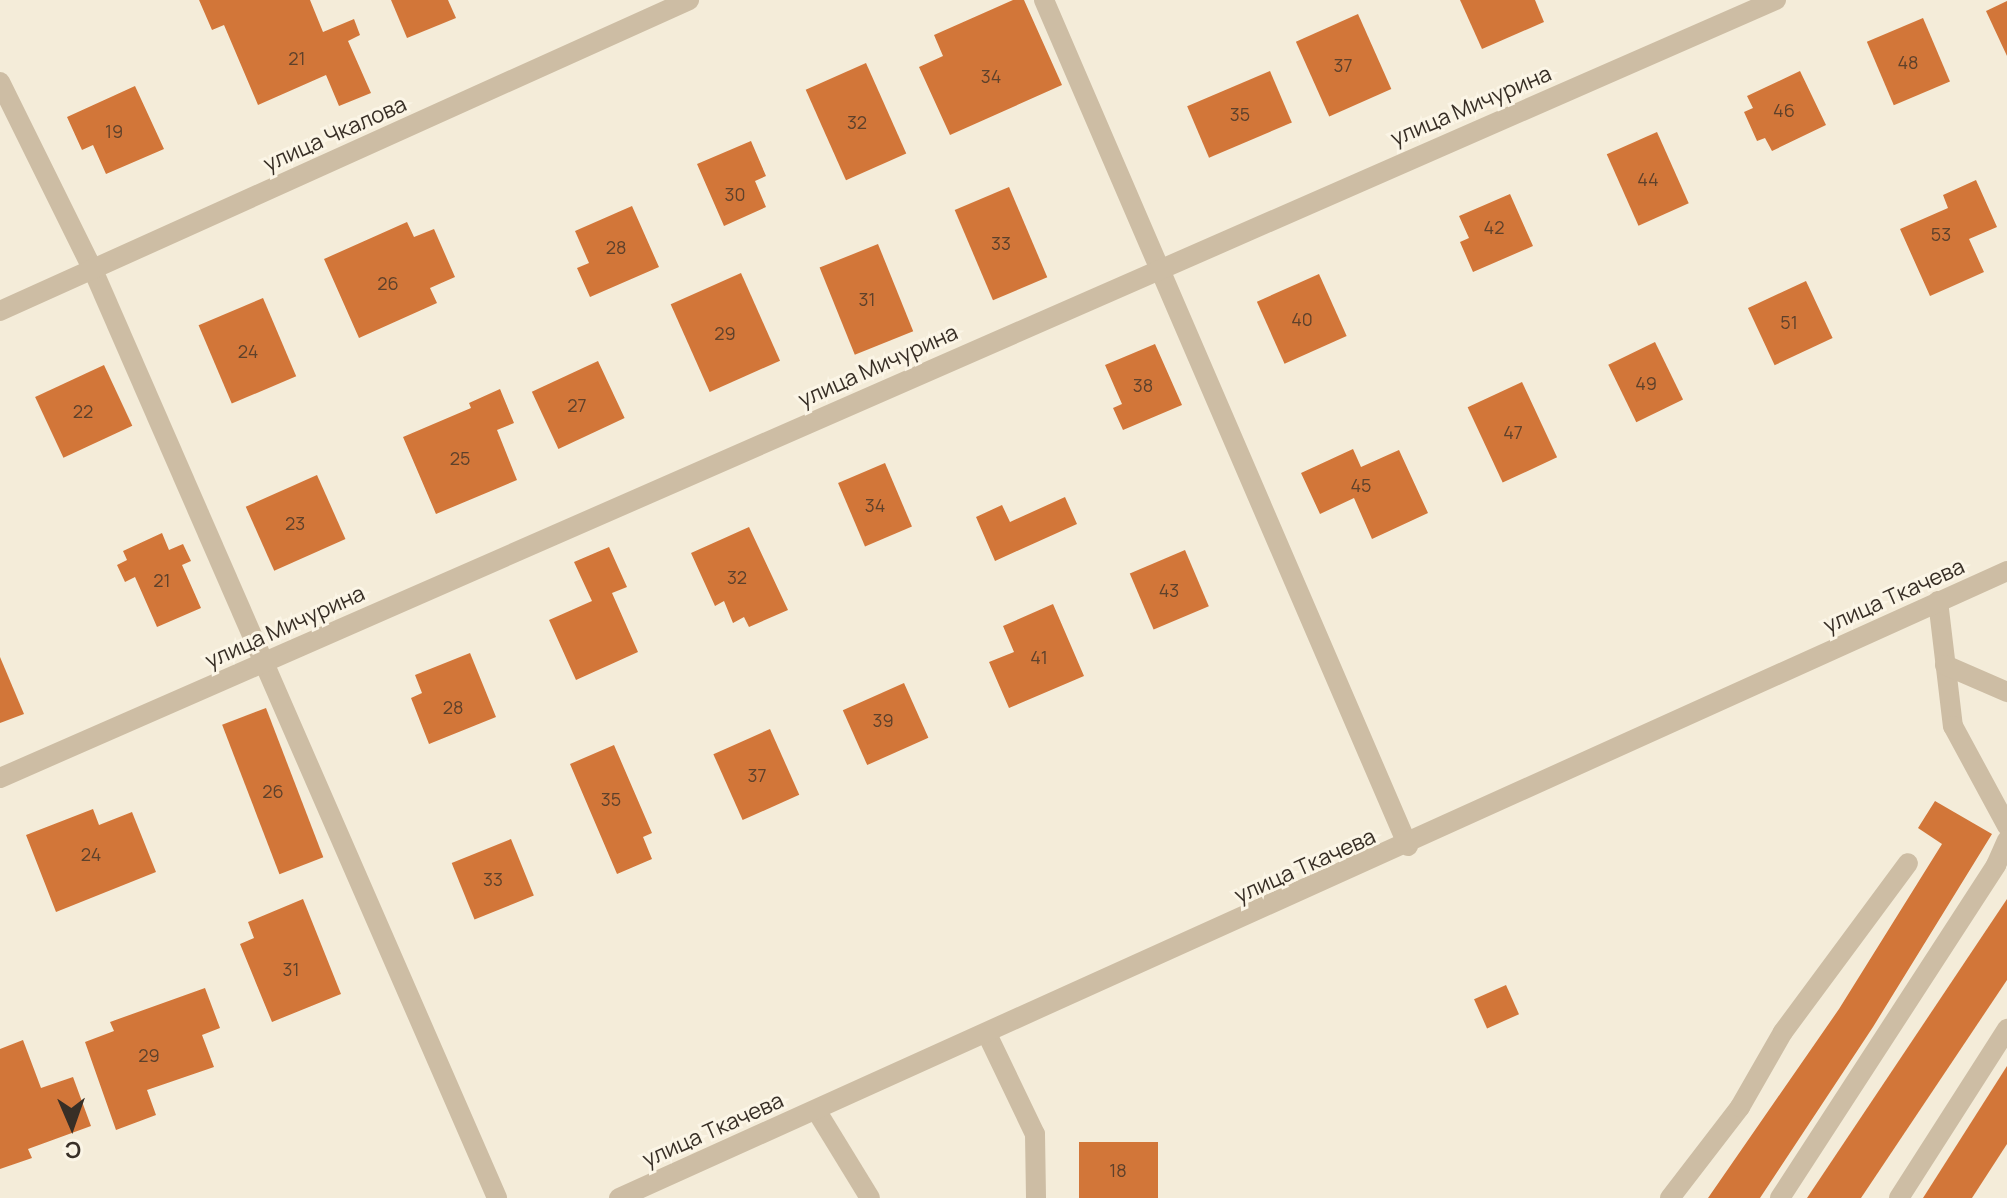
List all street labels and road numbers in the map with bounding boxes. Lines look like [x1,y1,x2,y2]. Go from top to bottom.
street label: улица Мичурина [1387,60,1555,152]
street label: улица Чкалова [259,91,411,177]
street label: улица Мичурина [794,319,962,413]
street label: улица Ткачева [1819,553,1969,639]
street label: улица Мичурина [201,580,369,674]
street label: улица Ткачева [1230,823,1380,909]
street label: улица Ткачева [638,1087,788,1173]

